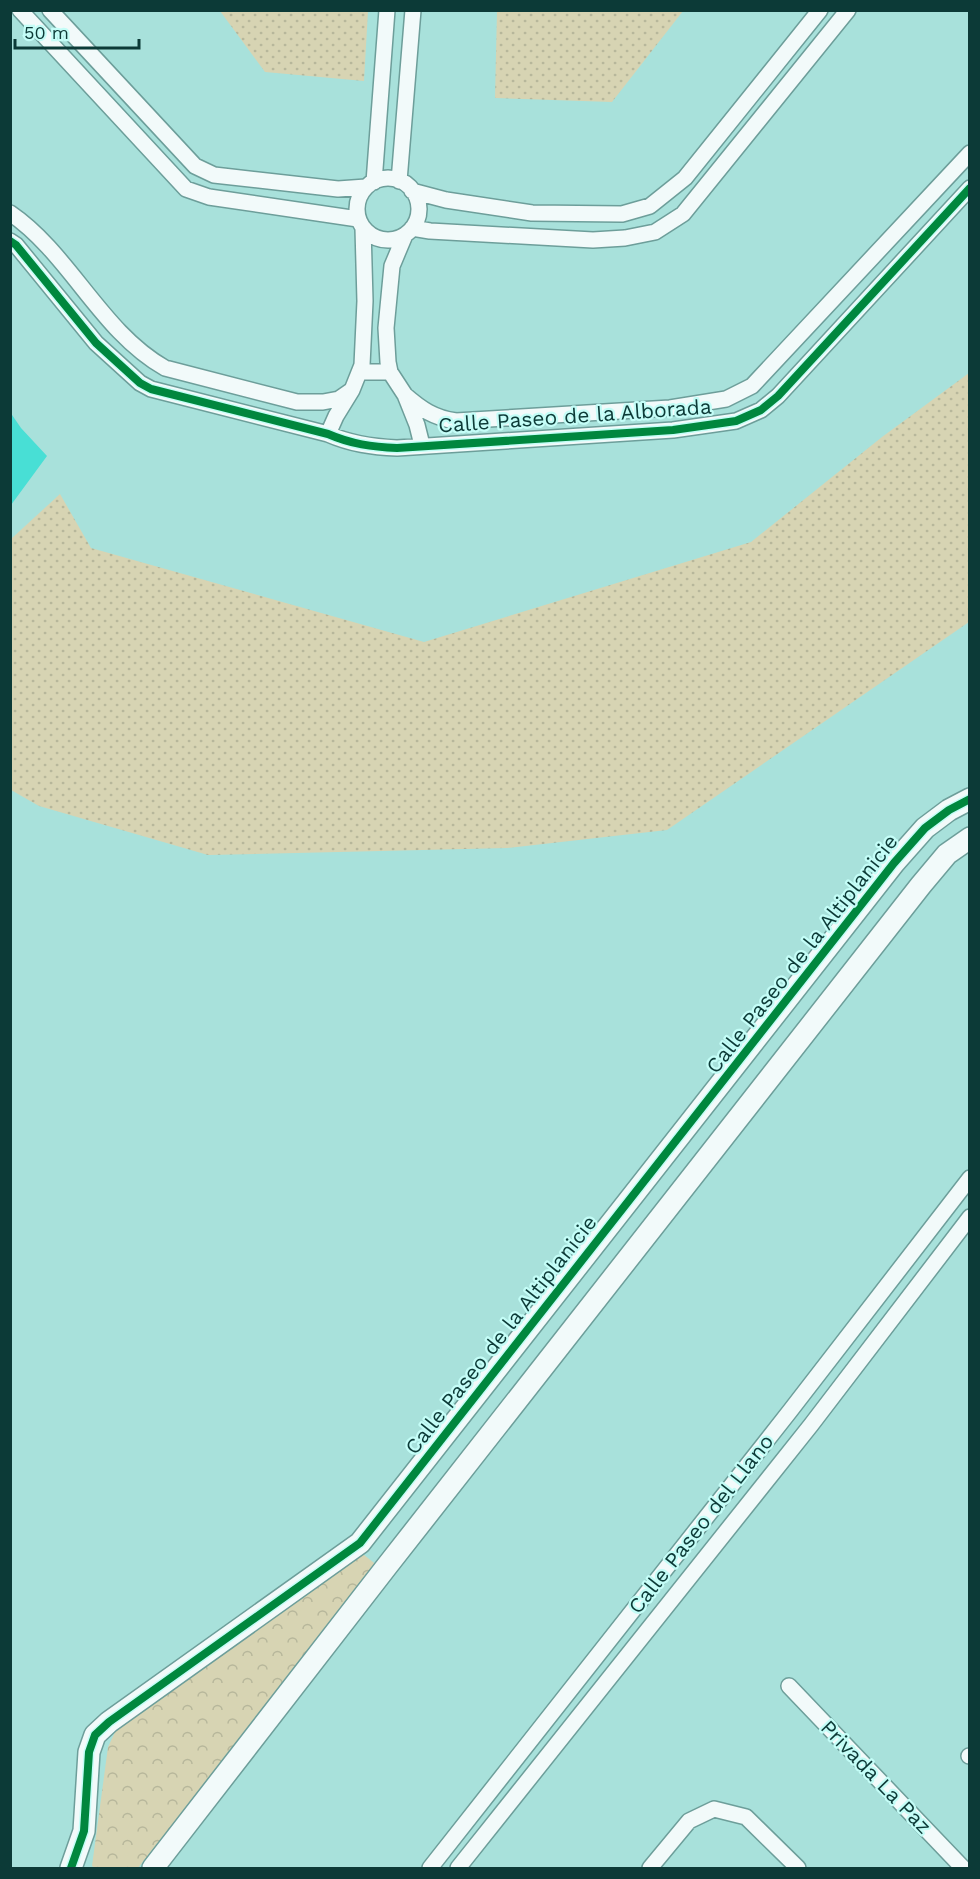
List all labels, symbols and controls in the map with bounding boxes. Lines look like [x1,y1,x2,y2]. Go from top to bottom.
scale bar [15,12,140,50]
text: 50 m [24,22,69,43]
street label: Calle Paseo de la Alborada [437,393,713,438]
street label: Calle Paseo de la Altiplanicie [701,829,903,1078]
street label: Calle Paseo de la Altiplanicie [400,1210,602,1459]
street label: Calle Paseo del Llano [623,1429,778,1618]
street label: Privada La Paz [816,1715,937,1839]

